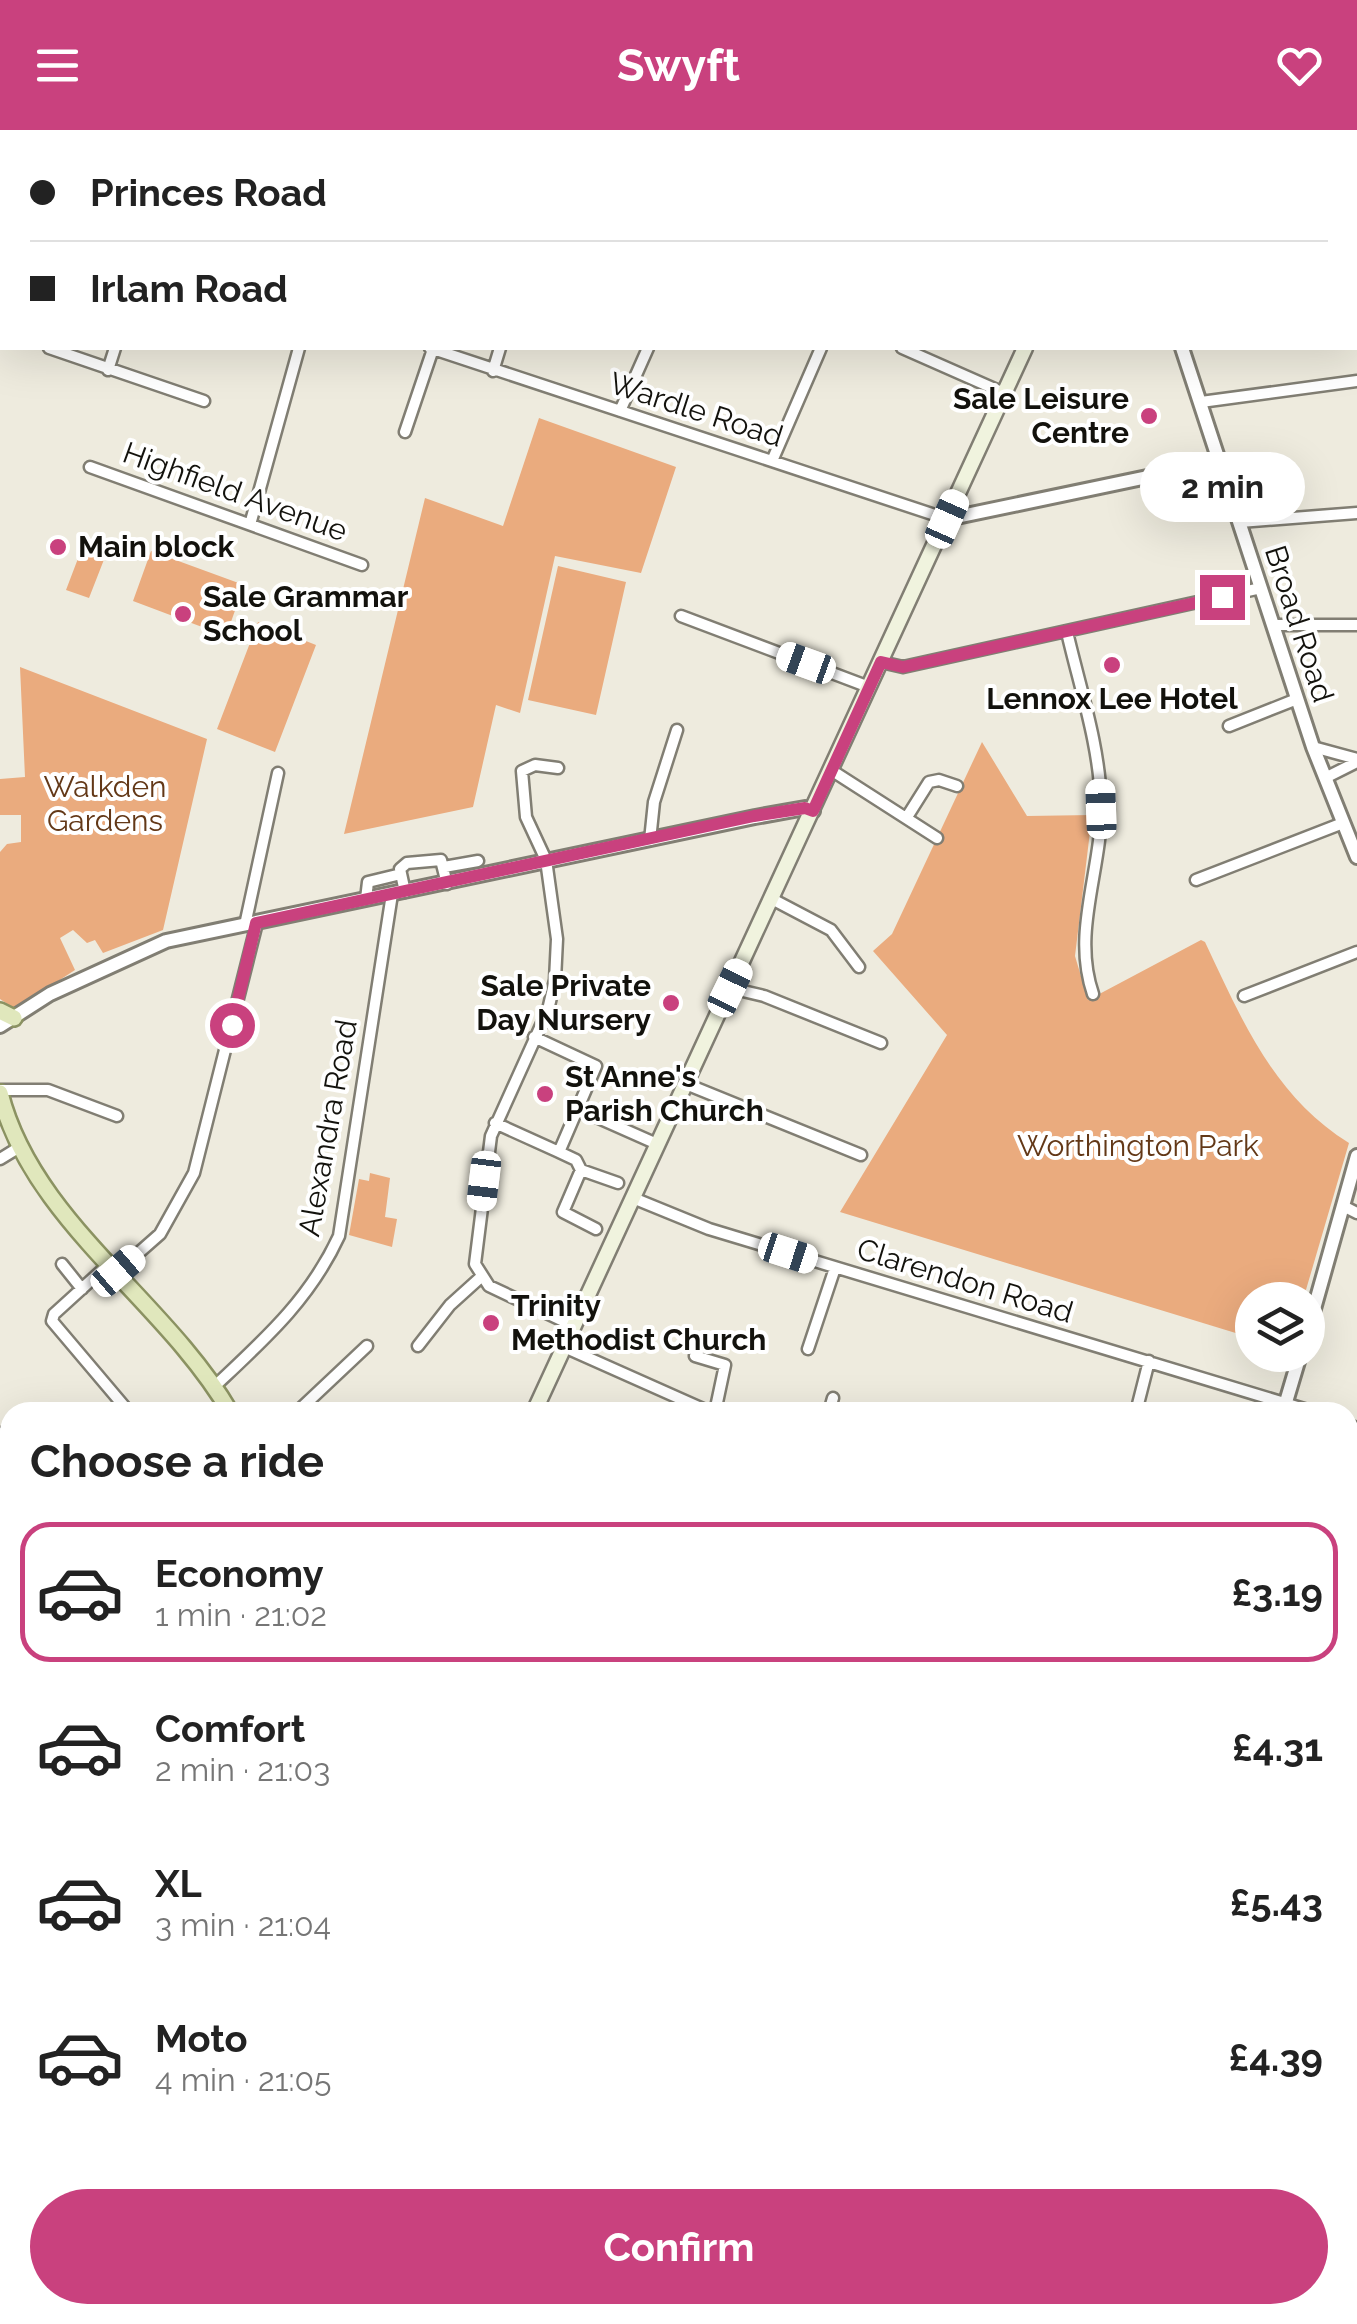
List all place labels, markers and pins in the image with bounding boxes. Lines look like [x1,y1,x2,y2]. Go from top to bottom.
place label: Sale Leisure Centre [953,381,1129,450]
marker: Sale Leisure Centre [1138,405,1160,427]
place label: Main block [78,529,235,564]
marker: Main block [47,536,69,558]
place label: Sale Grammar School [203,579,409,648]
marker: Sale Grammar School [172,603,194,625]
marker: Lennox Lee Hotel [1101,654,1123,676]
place label: Lennox Lee Hotel [986,681,1238,716]
place label: Sale Private Day Nursery [476,968,651,1037]
marker: Sale Private Day Nursery [660,992,682,1014]
place label: St Anne's Parish Church [565,1059,764,1128]
marker: St Anne's Parish Church [534,1083,556,1105]
place label: Trinity Methodist Church [511,1288,766,1357]
marker: Trinity Methodist Church [480,1312,502,1334]

